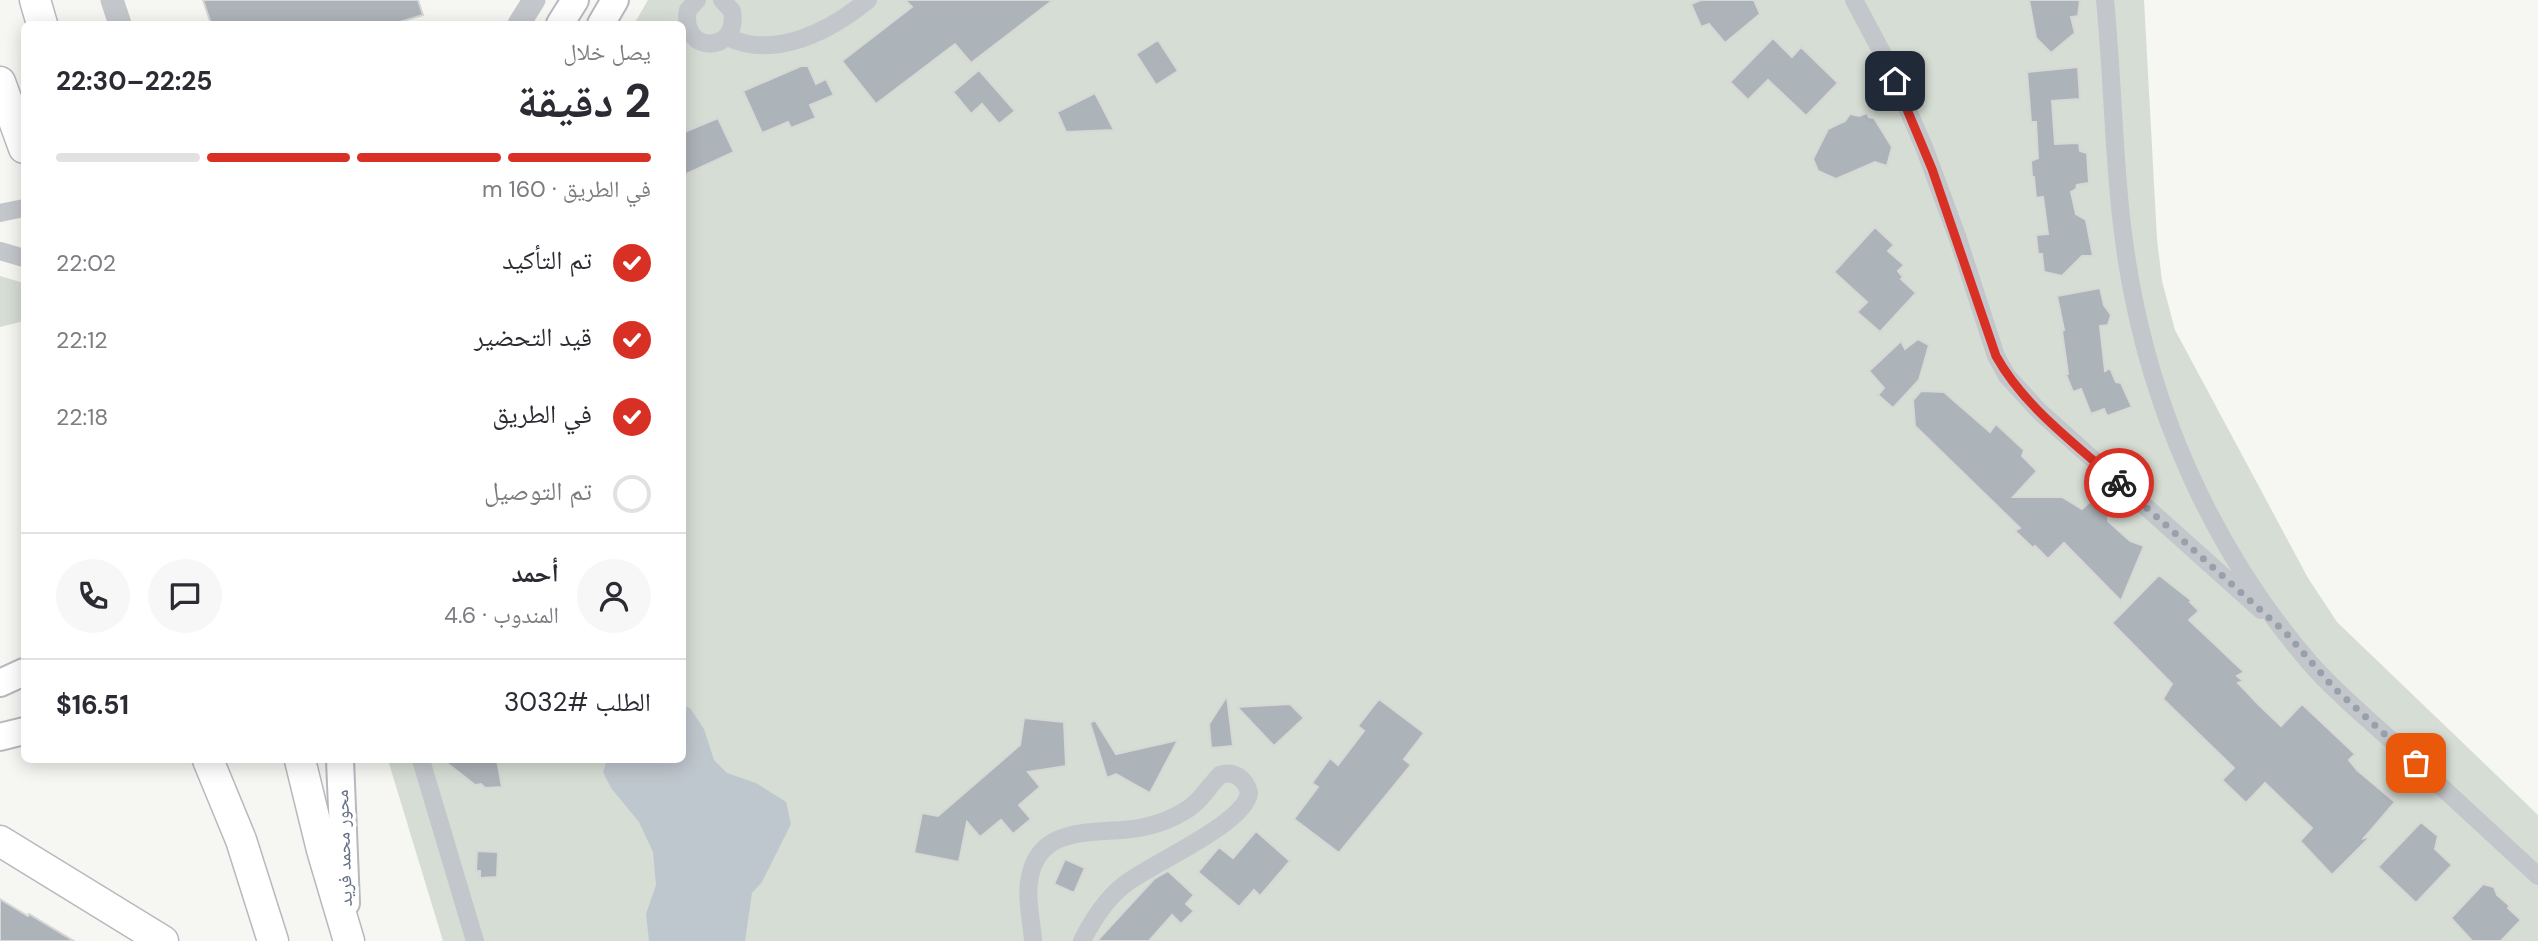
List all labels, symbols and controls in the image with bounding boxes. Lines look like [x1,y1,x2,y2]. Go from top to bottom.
text: يصل خلال [563,37,651,67]
pin [1865,51,1925,111]
icon: home [1876,62,1914,100]
text: 22:25–22:30 [56,64,213,98]
text: 2 دقيقة [517,71,651,131]
text: في الطريق · 160 m [482,174,651,204]
text: تم التأكيد [502,243,592,277]
icon: check [613,244,651,282]
text: 22:02 [56,248,116,278]
text: قيد التحضير [474,320,592,354]
icon: check [613,321,651,359]
text: 22:12 [56,325,108,355]
text: في الطريق [492,397,592,431]
icon: check [613,398,651,436]
text: 22:18 [56,402,108,432]
courier [2084,448,2154,518]
icon: bike [2100,464,2138,502]
text: تم التوصيل [484,474,592,508]
text: أحمد [511,556,559,590]
button: phone [56,559,130,633]
button: chat [148,559,222,633]
button: person [577,559,651,633]
text: المندوب · 4.6 [444,600,559,630]
text: الطلب #3032 [504,685,651,719]
text: $16.51 [56,688,129,722]
pin [2386,733,2446,793]
icon: bag [2397,744,2435,782]
street label: محور محمد فريد [329,789,358,907]

